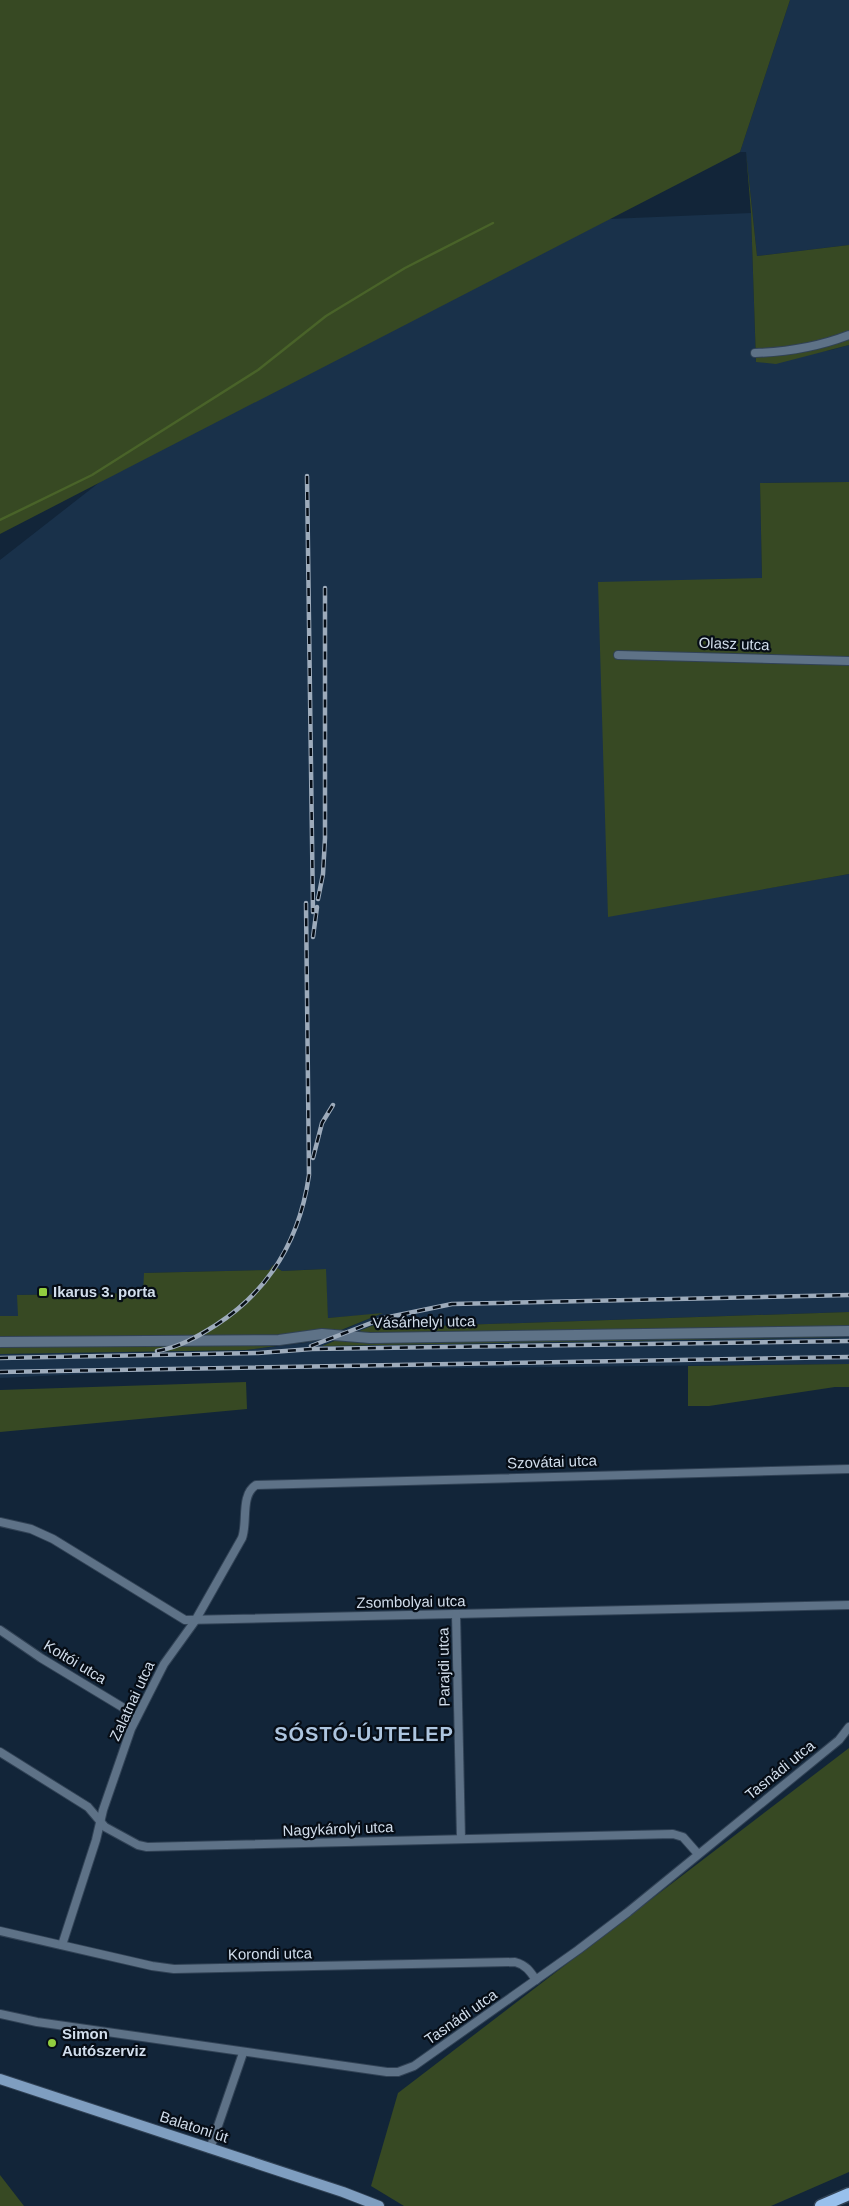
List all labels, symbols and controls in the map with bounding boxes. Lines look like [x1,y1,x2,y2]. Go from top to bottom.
street label: Olasz utca [698,634,770,653]
place label: Ikarus 3. porta [53,1283,156,1300]
marker: Ikarus 3. porta [37,1286,49,1298]
street label: Vásárhelyi utca [373,1312,476,1331]
street label: Szovátai utca [507,1451,598,1472]
street label: Zsombolyai utca [356,1592,466,1611]
street label: Parajdi utca [434,1627,453,1707]
street label: Koltói utca [41,1636,110,1687]
street label: Zalatnai utca [106,1658,158,1743]
district label: SÓSTÓ-ÚJTELEP [274,1722,454,1745]
street label: Tasnádi utca [742,1736,818,1803]
street label: Nagykárolyi utca [282,1818,394,1839]
street label: Korondi utca [228,1944,313,1963]
street label: Tasnádi utca [421,1985,501,2048]
place label: Simon Autószerviz [62,2025,146,2059]
marker: Simon Autószerviz [46,2037,58,2049]
street label: Balatoni út [158,2107,231,2146]

